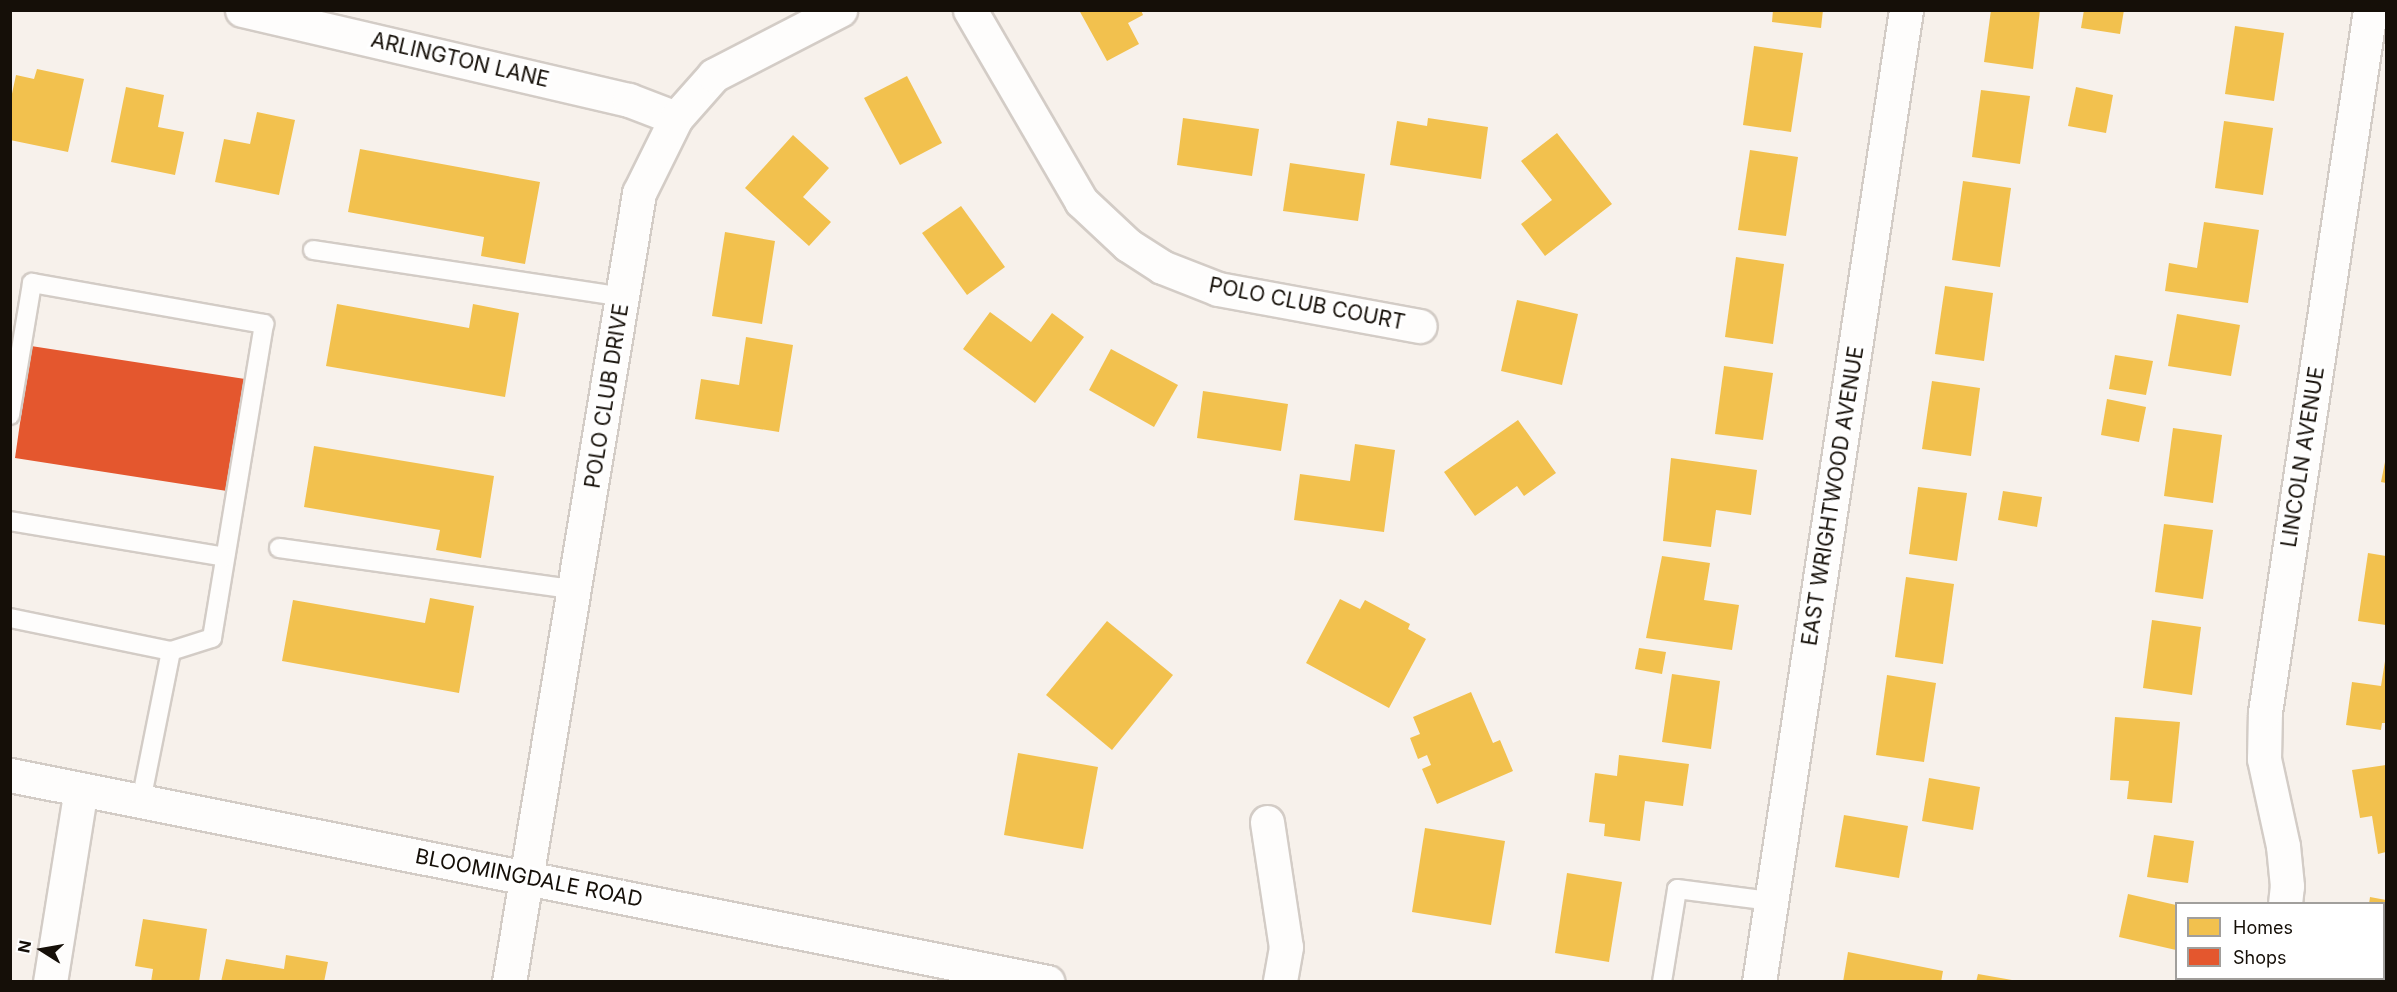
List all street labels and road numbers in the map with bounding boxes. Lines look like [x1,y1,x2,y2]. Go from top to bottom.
street label: ARLINGTON LANE [369,27,551,93]
street label: POLO CLUB COURT [1207,273,1407,335]
street label: POLO CLUB DRIVE [580,302,634,490]
street label: EAST WRIGHTWOOD AVENUE [1797,344,1869,648]
street label: LINCOLN AVENUE [2276,365,2330,549]
street label: BLOOMINGDALE ROAD [413,844,645,912]

